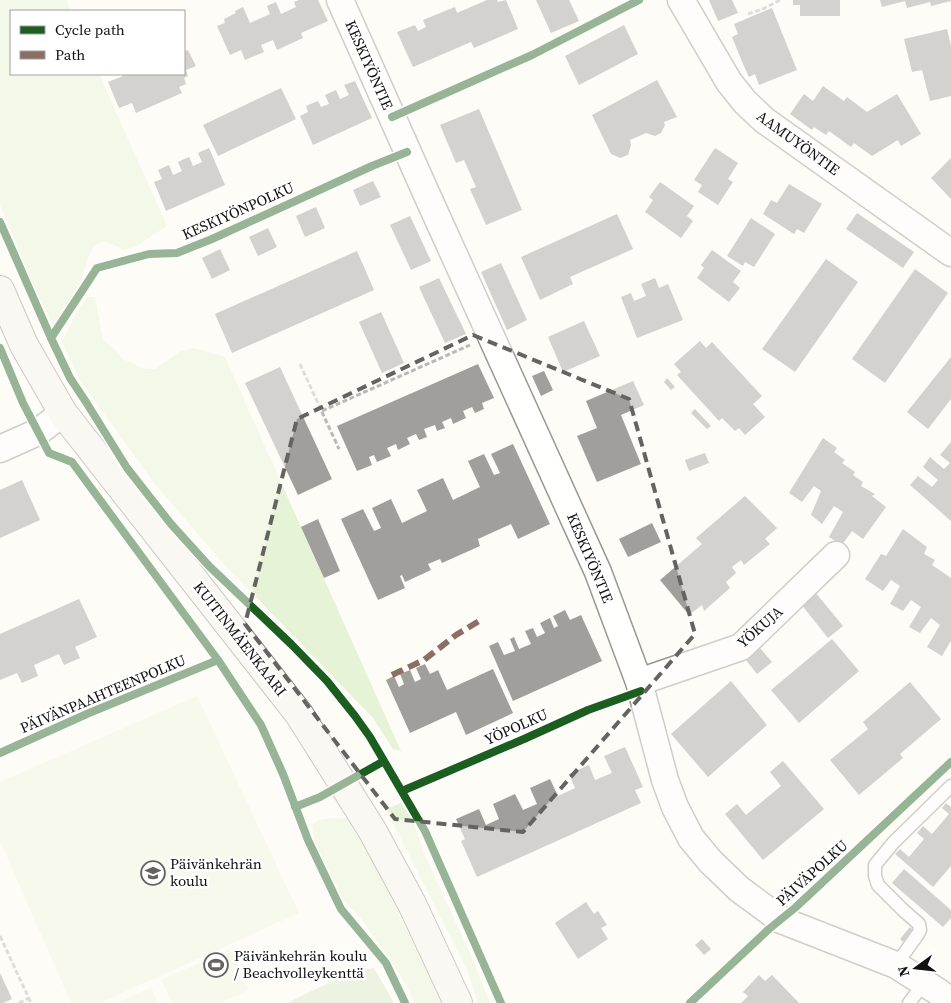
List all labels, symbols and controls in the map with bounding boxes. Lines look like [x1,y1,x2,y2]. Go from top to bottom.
legend [10,10,185,75]
street label: KESKIYÖNTIE [340,17,399,113]
text: Cycle path [55,19,125,40]
text: Path [55,44,85,65]
street label: AAMUYÖNTIE [752,105,844,180]
street label: KESKIYÖNPOLKU [178,176,297,245]
street label: KESKIYÖNTIE [562,510,619,606]
street label: KUITINMÄENKAARI [189,577,292,700]
street label: YÖKUJA [732,601,787,652]
street label: PÄIVÄNPAAHTEENPOLKU [17,649,189,738]
street label: YÖPOLKU [481,703,551,750]
street label: PÄIVÄPOLKU [771,835,852,911]
place label: Päivänkehrän koulu [170,853,262,891]
school or university icon: Päivänkehrän koulu [140,860,166,886]
north arrow [891,943,941,993]
place label: Päivänkehrän koulu / Beachvolleykenttä [234,945,368,983]
sports icon: Päivänkehrän koulu / Beachvolleykenttä [203,952,229,978]
text: N [892,964,914,979]

